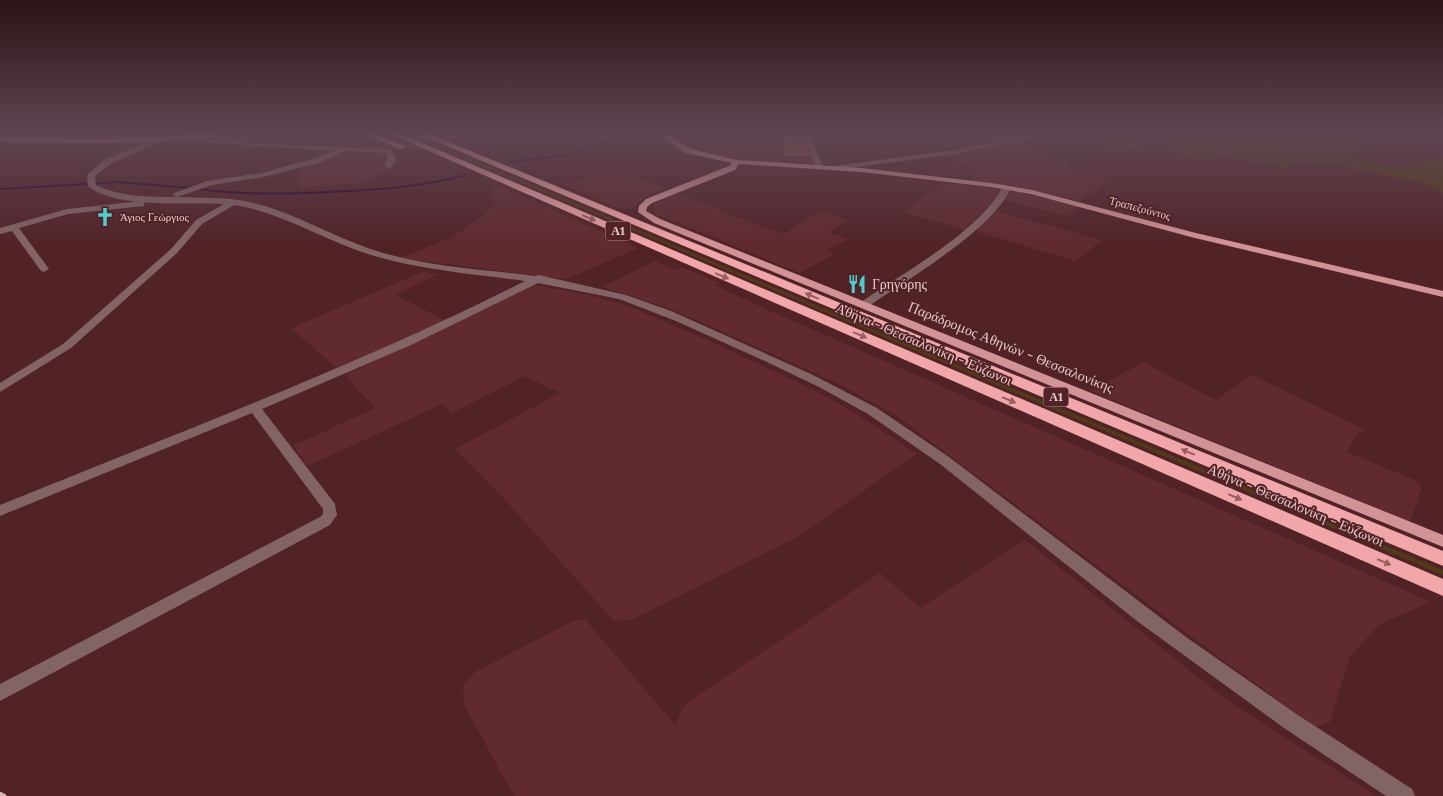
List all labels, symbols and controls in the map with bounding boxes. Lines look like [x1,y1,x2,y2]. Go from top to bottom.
street label: Τραπεζούντος [1108,193,1173,223]
church icon: Άγιος Γεώργιος [94,206,116,228]
place label: Άγιος Γεώργιος [120,210,189,224]
one-way arrow [582,215,596,223]
road number: Α1 [606,222,630,240]
one-way arrow [715,272,729,280]
restaurant icon: Γρηγόρης [846,273,868,295]
place label: Γρηγόρης [872,275,927,293]
one-way arrow [805,291,819,299]
street label: Παράδρομος Αθηνών - Θεσσαλονίκης [906,297,1117,397]
street label: Αθήνα - Θεσσαλονίκη - Εύζωνοι [833,299,1015,389]
one-way arrow [853,332,867,340]
road number: Α1 [1044,388,1068,407]
one-way arrow [1002,396,1016,404]
one-way arrow [1181,448,1195,456]
street label: Αθήνα - Θεσσαλονίκη - Εύζωνοι [1205,460,1387,550]
one-way arrow [1228,494,1242,502]
one-way arrow [1377,558,1392,566]

